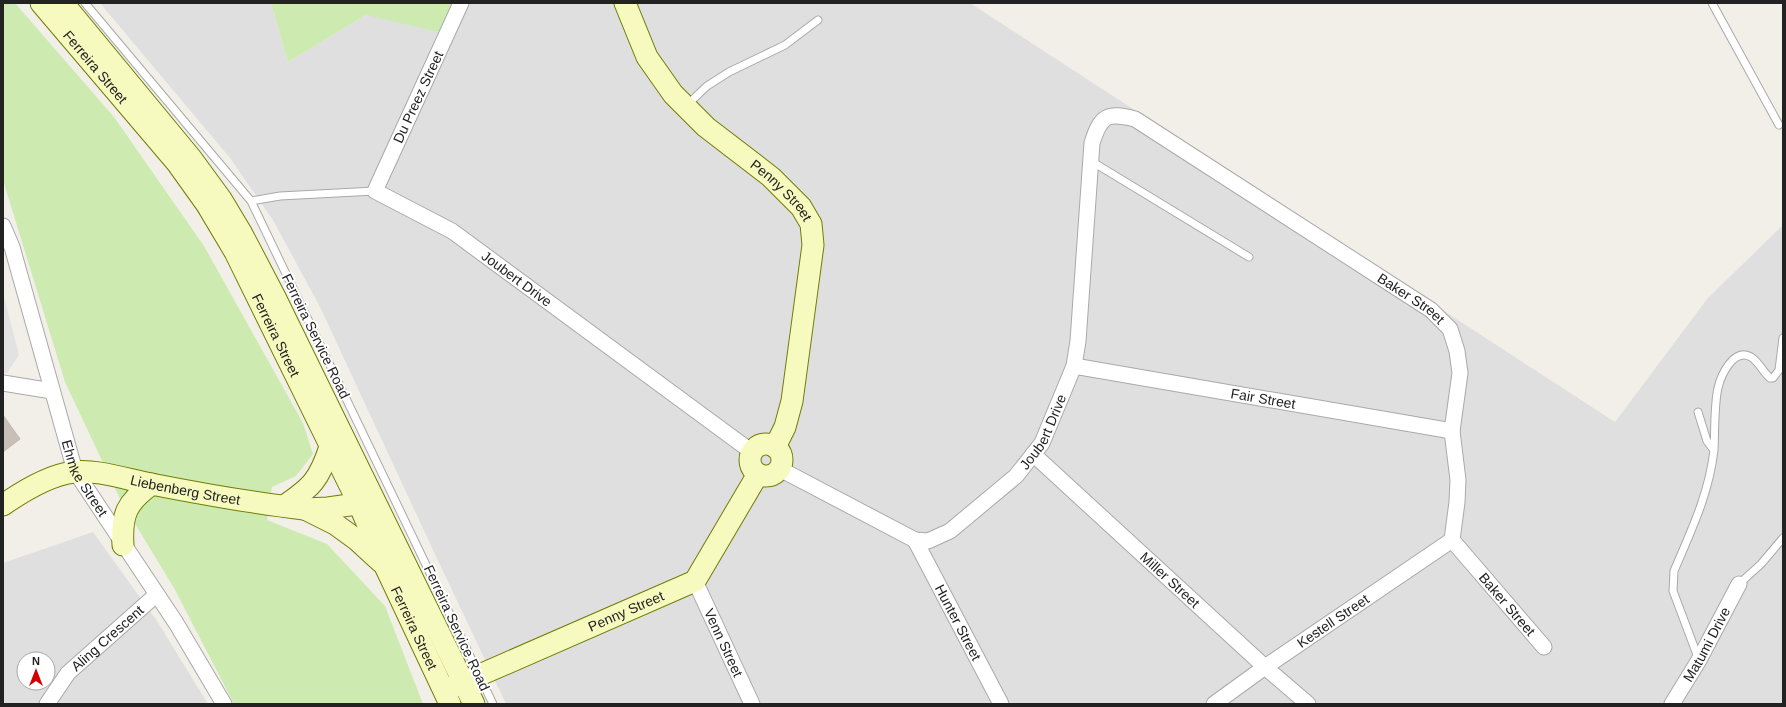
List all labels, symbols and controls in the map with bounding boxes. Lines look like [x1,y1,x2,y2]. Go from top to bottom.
street label: Ferreira Street [60,27,131,107]
street label: Du Preez Street [390,48,446,146]
street label: Penny Street [747,156,815,224]
street label: Joubert Drive [479,248,555,310]
street label: Baker Street [1375,270,1448,327]
street label: Ferreira Service Road [279,271,353,401]
street label: Ferreira Street [249,291,303,379]
street label: Fair Street [1230,385,1297,412]
street label: Joubert Drive [1016,392,1069,473]
street label: Ehmke Street [59,438,111,520]
street label: Liebenberg Street [129,472,241,508]
street label: Miller Street [1137,549,1203,611]
street label: Ferreira Service Road [421,563,493,693]
street label: Baker Street [1476,569,1539,639]
street label: Hunter Street [932,582,985,663]
street label: Ferreira Street [388,584,441,672]
street label: Penny Street [586,588,666,635]
street label: Kestell Street [1294,591,1372,651]
street label: Aling Crescent [68,602,147,674]
street label: Matumi Drive [1680,604,1733,685]
street label: Venn Street [701,606,746,679]
north arrow [16,651,56,691]
text: N [32,655,40,667]

